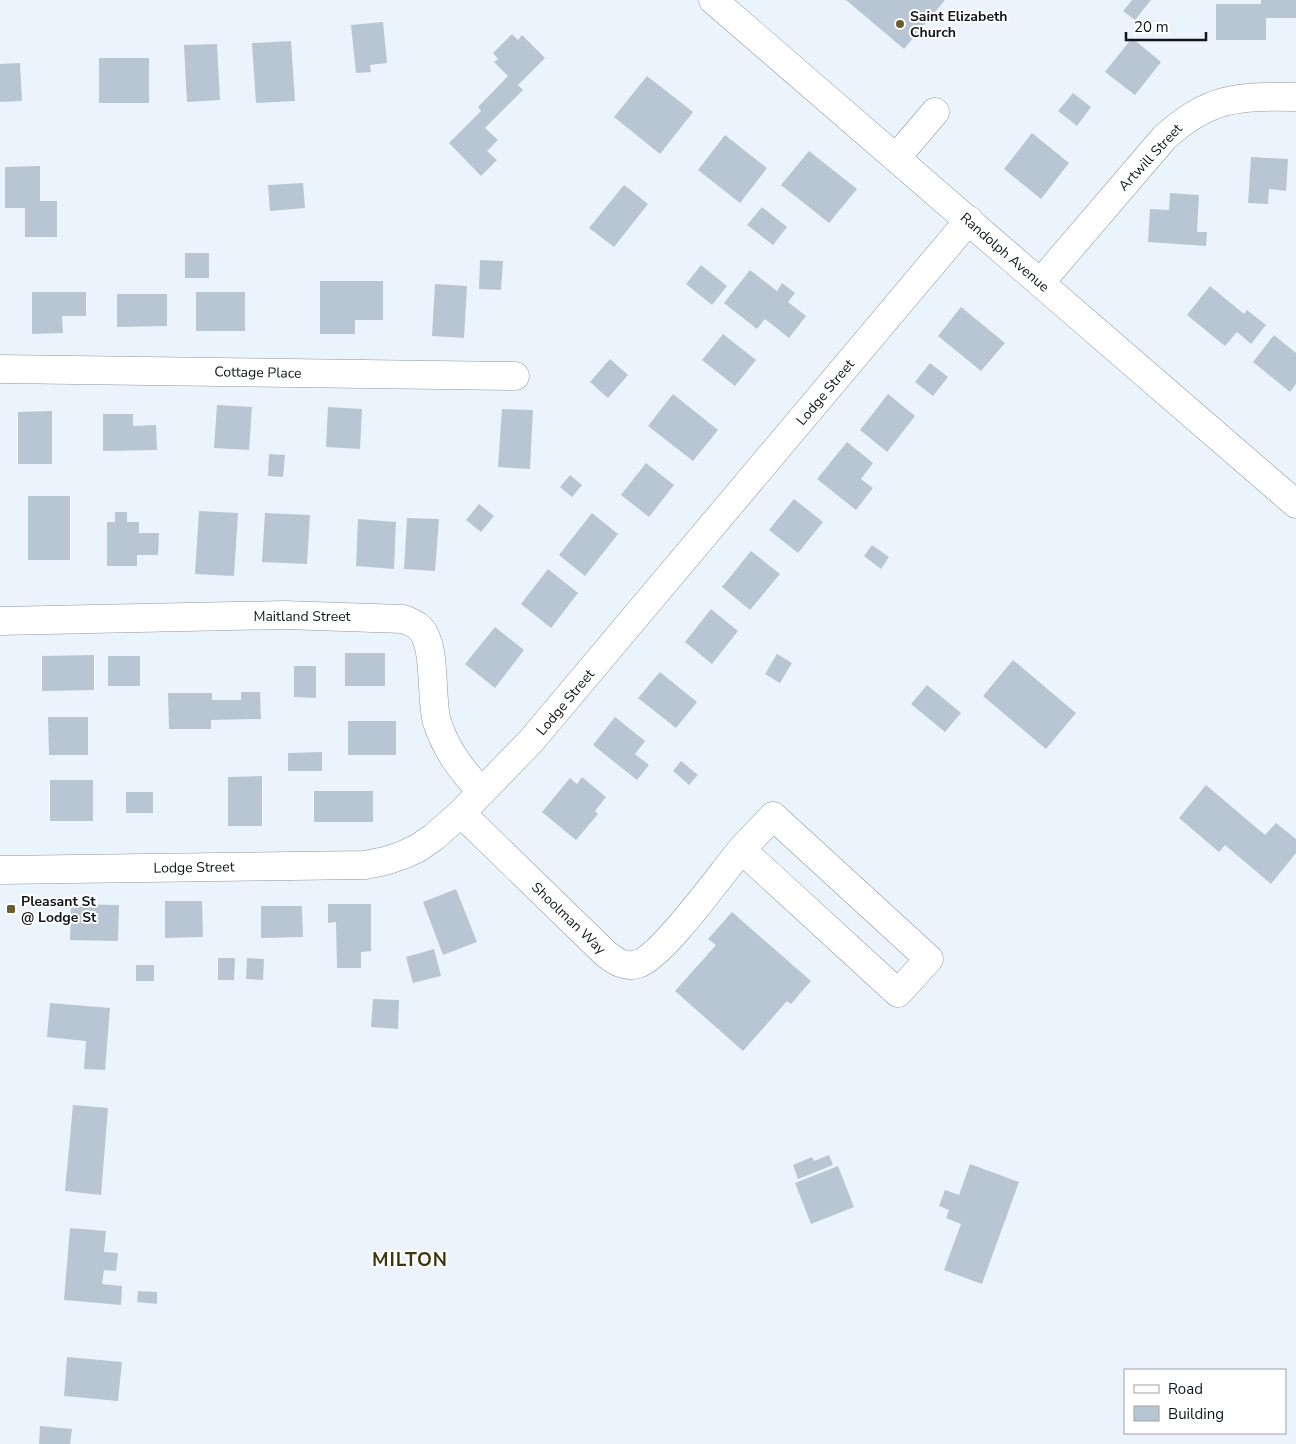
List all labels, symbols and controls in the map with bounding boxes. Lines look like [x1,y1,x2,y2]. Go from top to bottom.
place label: Saint Elizabeth Church [910,7,1008,42]
scale bar [1126,10,1206,42]
text: 20 m [1134,17,1169,37]
marker: Saint Elizabeth Church [894,18,906,30]
street label: Artwill Street [1114,119,1187,195]
street label: Randolph Avenue [956,208,1053,296]
street label: Lodge Street [792,355,859,429]
street label: Cottage Place [214,362,302,383]
street label: Maitland Street [253,607,351,626]
street label: Lodge Street [532,665,599,739]
street label: Lodge Street [153,857,235,878]
street label: Shoolman Way [527,878,610,959]
place label: Pleasant St @ Lodge St [21,892,97,927]
marker: Pleasant St @ Lodge St [5,903,17,915]
district label: MILTON [372,1247,448,1273]
legend [1124,1369,1286,1434]
text: Road [1168,1379,1203,1399]
text: Building [1168,1404,1224,1424]

